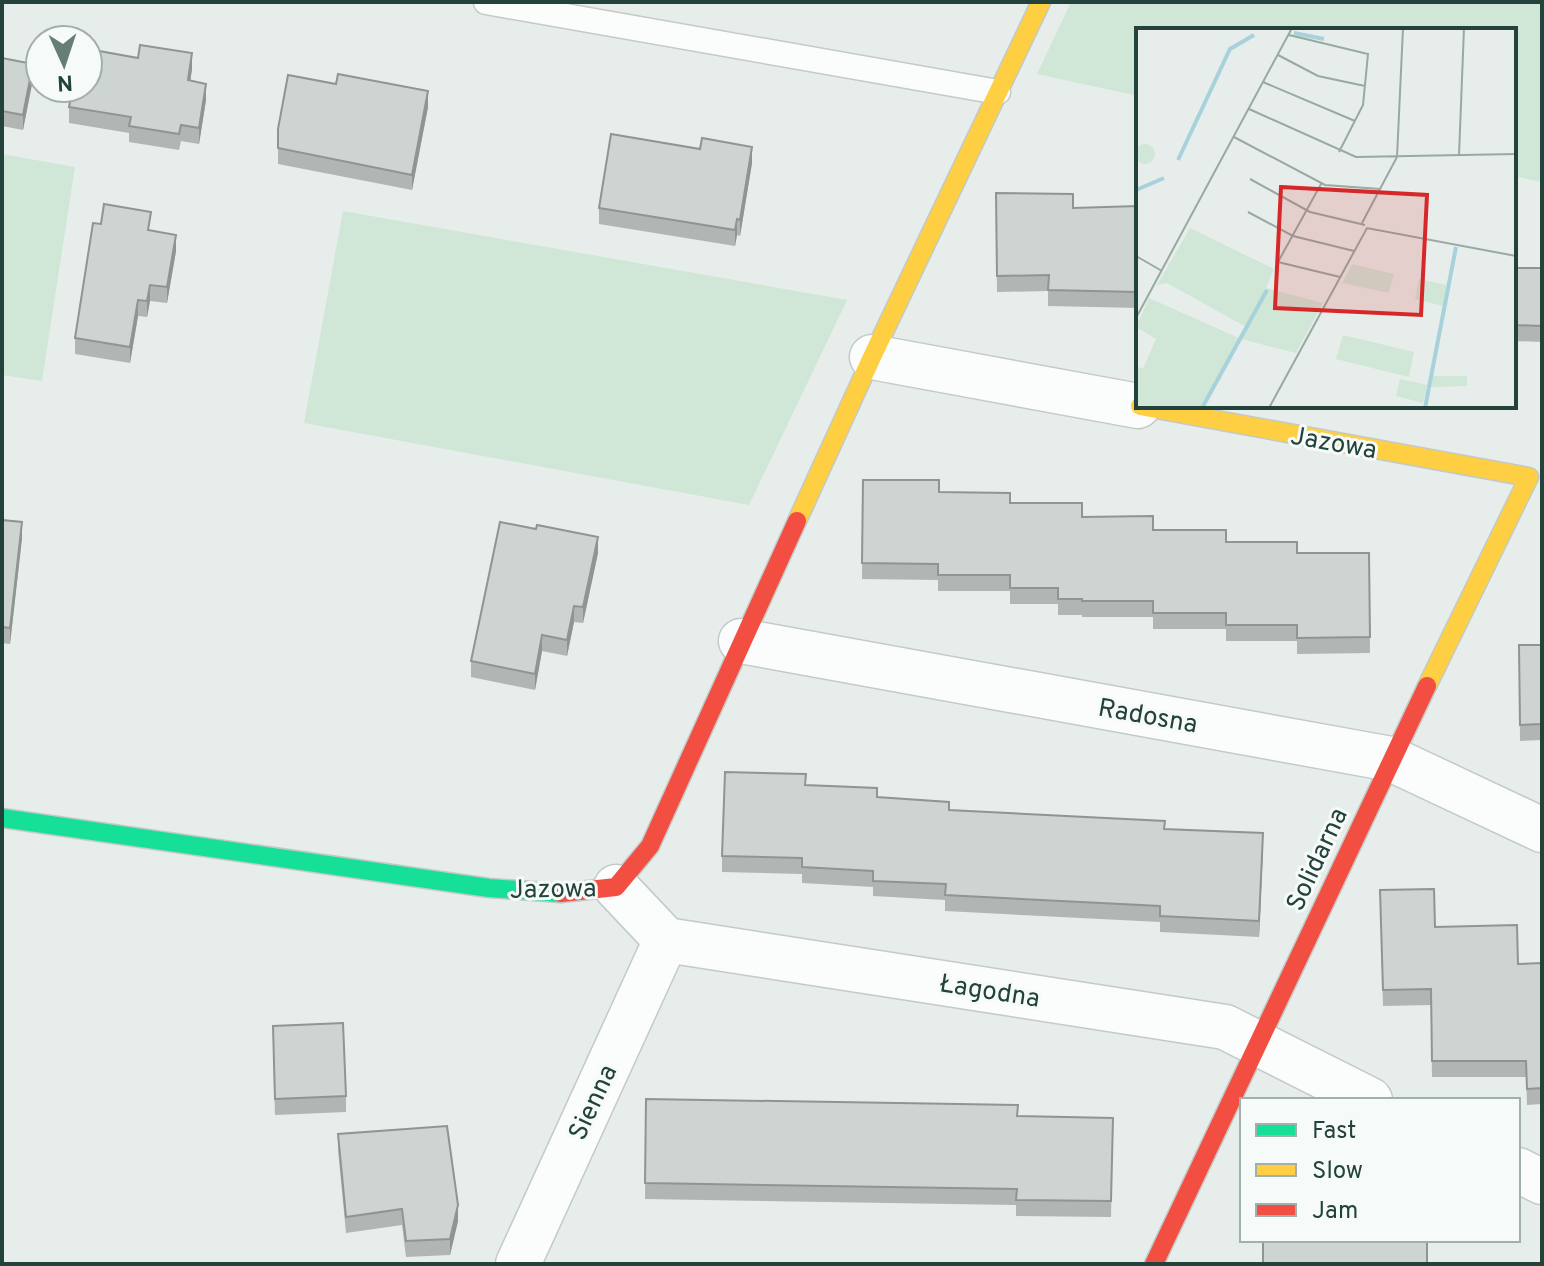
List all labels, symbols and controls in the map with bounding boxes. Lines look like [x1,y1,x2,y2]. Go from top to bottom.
north arrow [24,24,104,104]
inset map [1136,28,1516,408]
text: N [56,68,74,95]
street label: Jazowa [1288,421,1379,468]
street label: Radosna [1095,692,1200,742]
street label: Solidarna [1280,803,1356,917]
street label: Jazowa [509,873,597,908]
street label: Łagodna [937,968,1042,1017]
street label: Sienna [562,1060,626,1146]
legend [1240,1098,1520,1242]
text: Fast [1312,1117,1356,1147]
text: Slow [1312,1157,1363,1187]
text: Jam [1312,1197,1358,1227]

